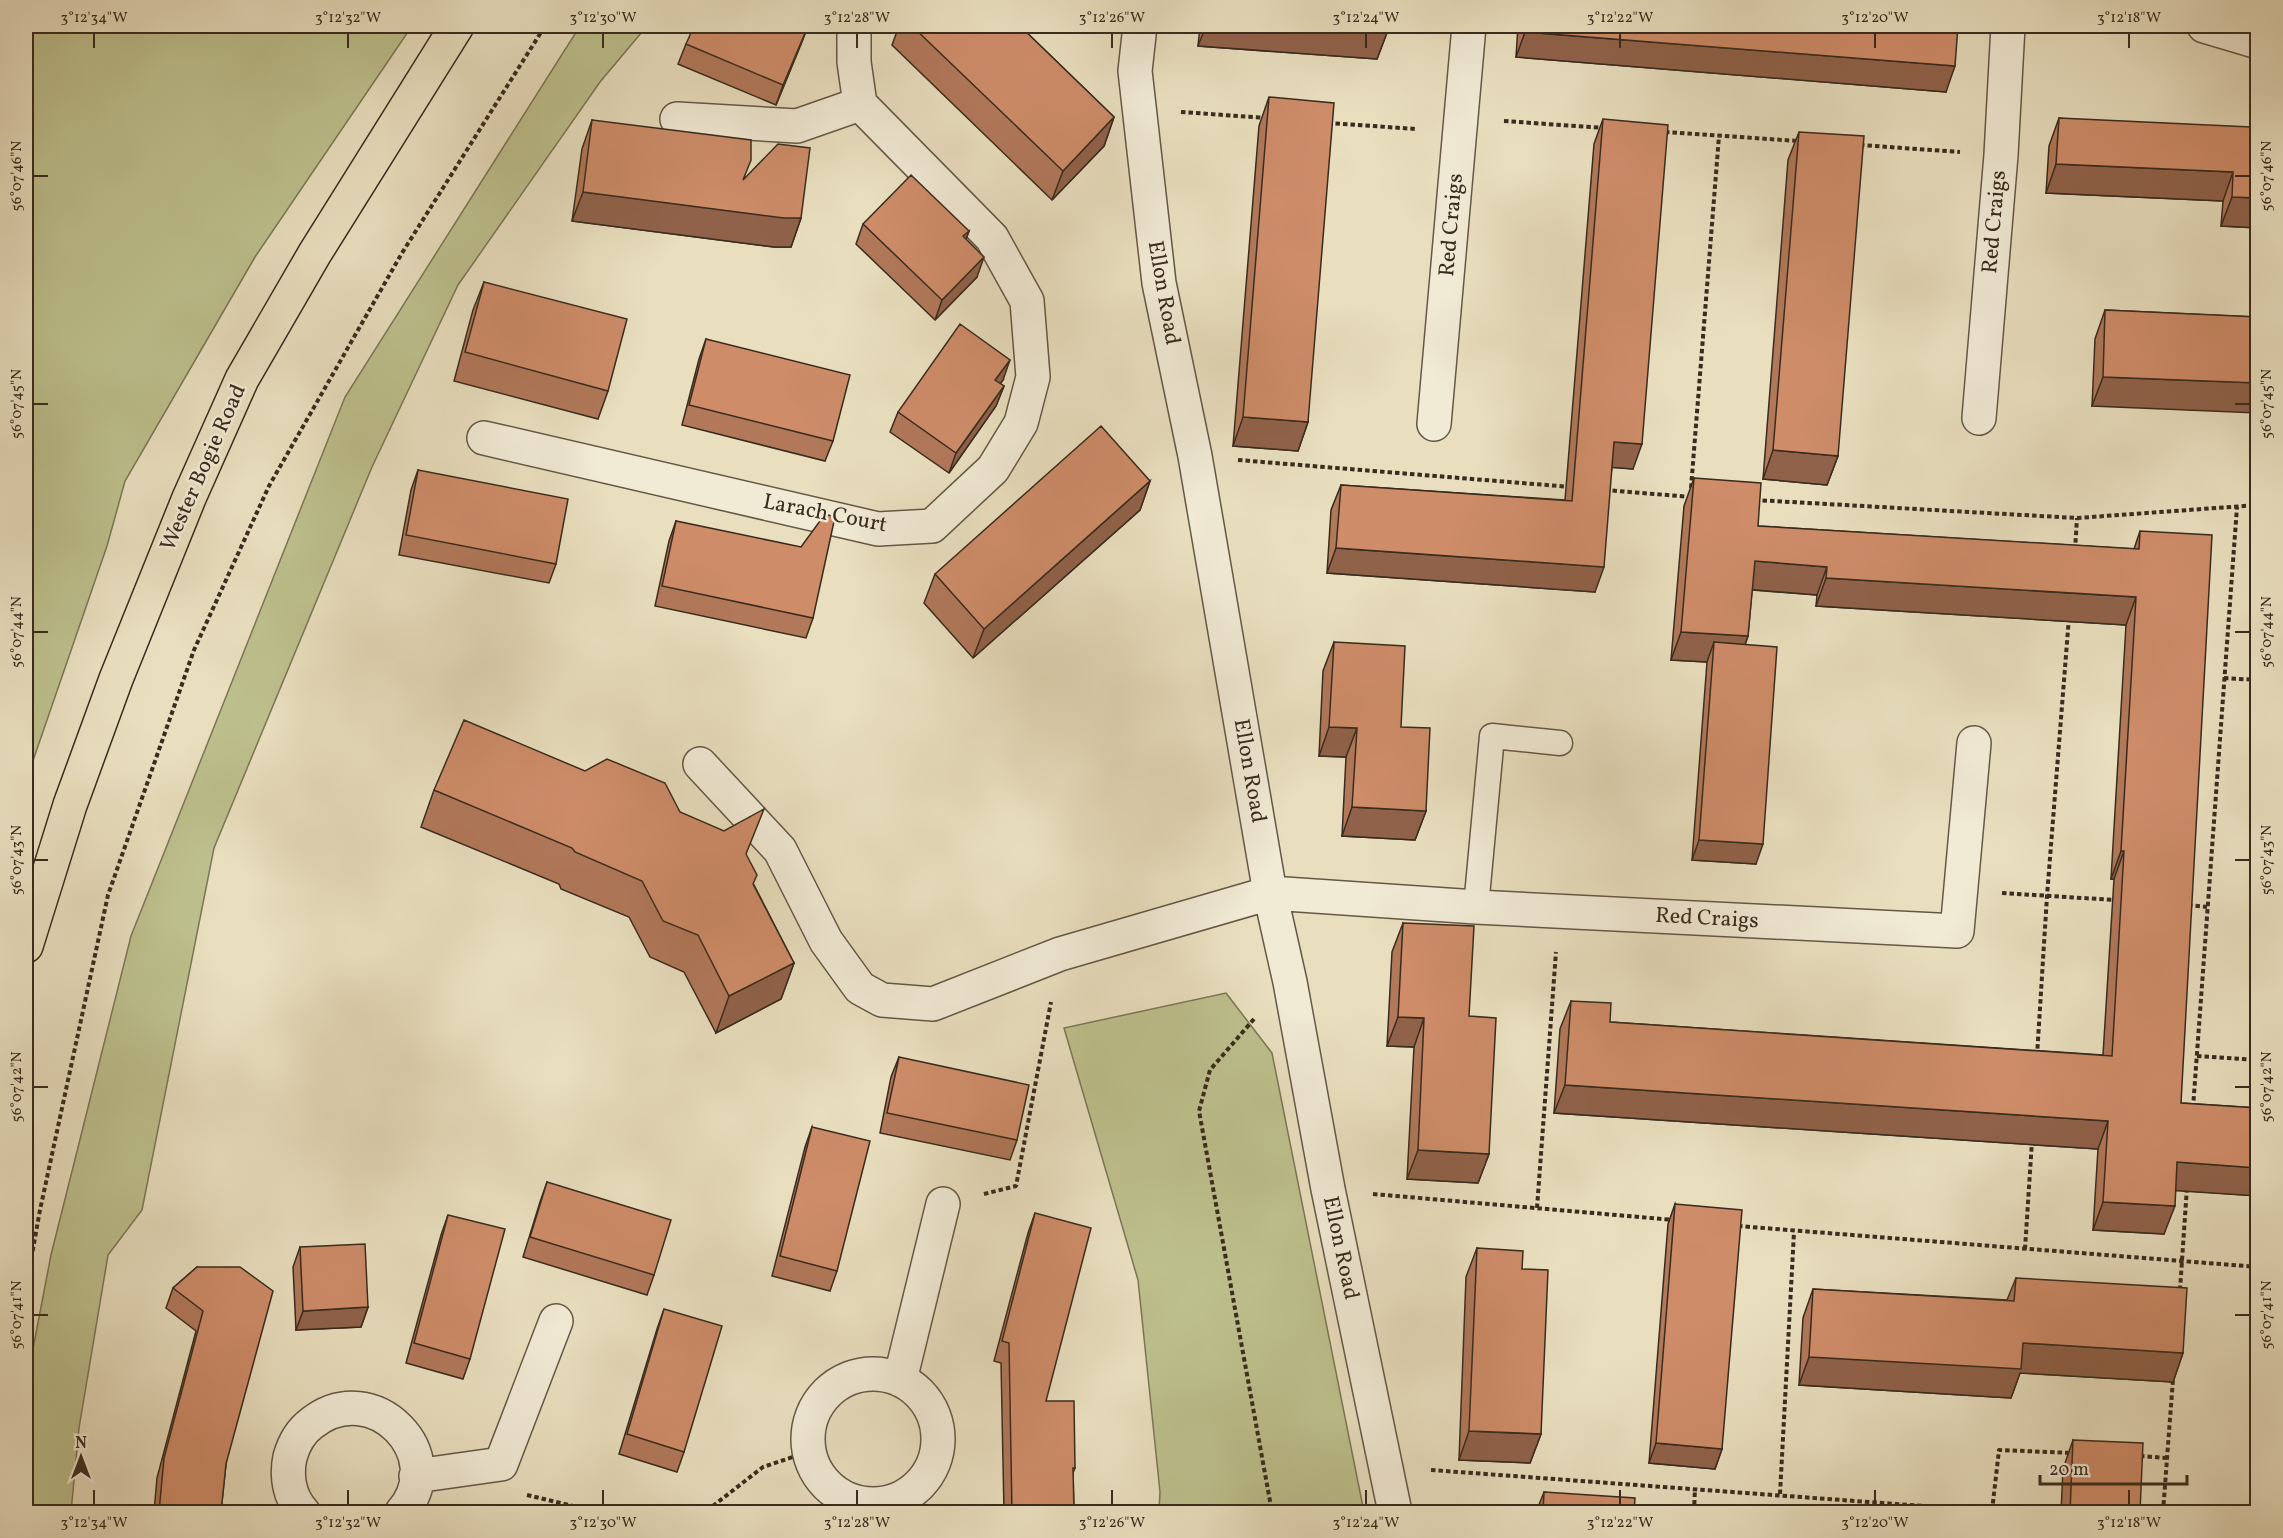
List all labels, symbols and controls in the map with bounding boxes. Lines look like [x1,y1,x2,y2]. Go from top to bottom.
text: 3°12'34"W [61,8,128,29]
text: 3°12'32"W [315,8,381,29]
text: 3°12'30"W [570,8,636,29]
text: 3°12'28"W [824,8,890,29]
text: 3°12'26"W [1079,8,1145,29]
text: 3°12'24"W [1333,8,1399,29]
text: 3°12'22"W [1587,8,1653,29]
text: 3°12'20"W [1841,8,1909,29]
text: 3°12'18"W [2097,8,2161,29]
text: 56°07'46"N [7,141,28,211]
text: 56°07'46"N [2257,141,2278,211]
street label: Red Craigs [1975,169,2015,275]
street label: Red Craigs [1432,172,1472,278]
street label: Ellon Road [1139,238,1187,348]
text: 56°07'45"N [7,369,28,439]
text: 56°07'45"N [2257,369,2278,439]
street label: Wester Bogie Road [153,380,255,556]
street label: Larach Court [760,487,890,541]
text: 56°07'44"N [7,596,28,668]
text: 56°07'44"N [2257,596,2278,668]
street label: Ellon Road [1225,716,1273,826]
text: 56°07'43"N [7,825,28,895]
text: 56°07'43"N [2257,825,2278,895]
street label: Red Craigs [1654,901,1760,937]
text: 56°07'42"N [7,1051,28,1123]
text: 56°07'42"N [2257,1051,2278,1123]
street label: Ellon Road [1314,1193,1366,1303]
text: 56°07'41"N [7,1280,28,1350]
text: 56°07'41"N [2257,1280,2278,1350]
north arrow [51,1427,111,1487]
text: N [75,1433,87,1455]
scale bar [2040,1448,2187,1486]
text: 20 m [2049,1458,2089,1483]
text: 3°12'34"W [61,1513,128,1534]
text: 3°12'32"W [315,1513,381,1534]
text: 3°12'30"W [570,1513,636,1534]
text: 3°12'28"W [824,1513,890,1534]
text: 3°12'26"W [1079,1513,1145,1534]
text: 3°12'24"W [1333,1513,1399,1534]
text: 3°12'22"W [1587,1513,1653,1534]
text: 3°12'20"W [1841,1513,1909,1534]
text: 3°12'18"W [2097,1513,2161,1534]

